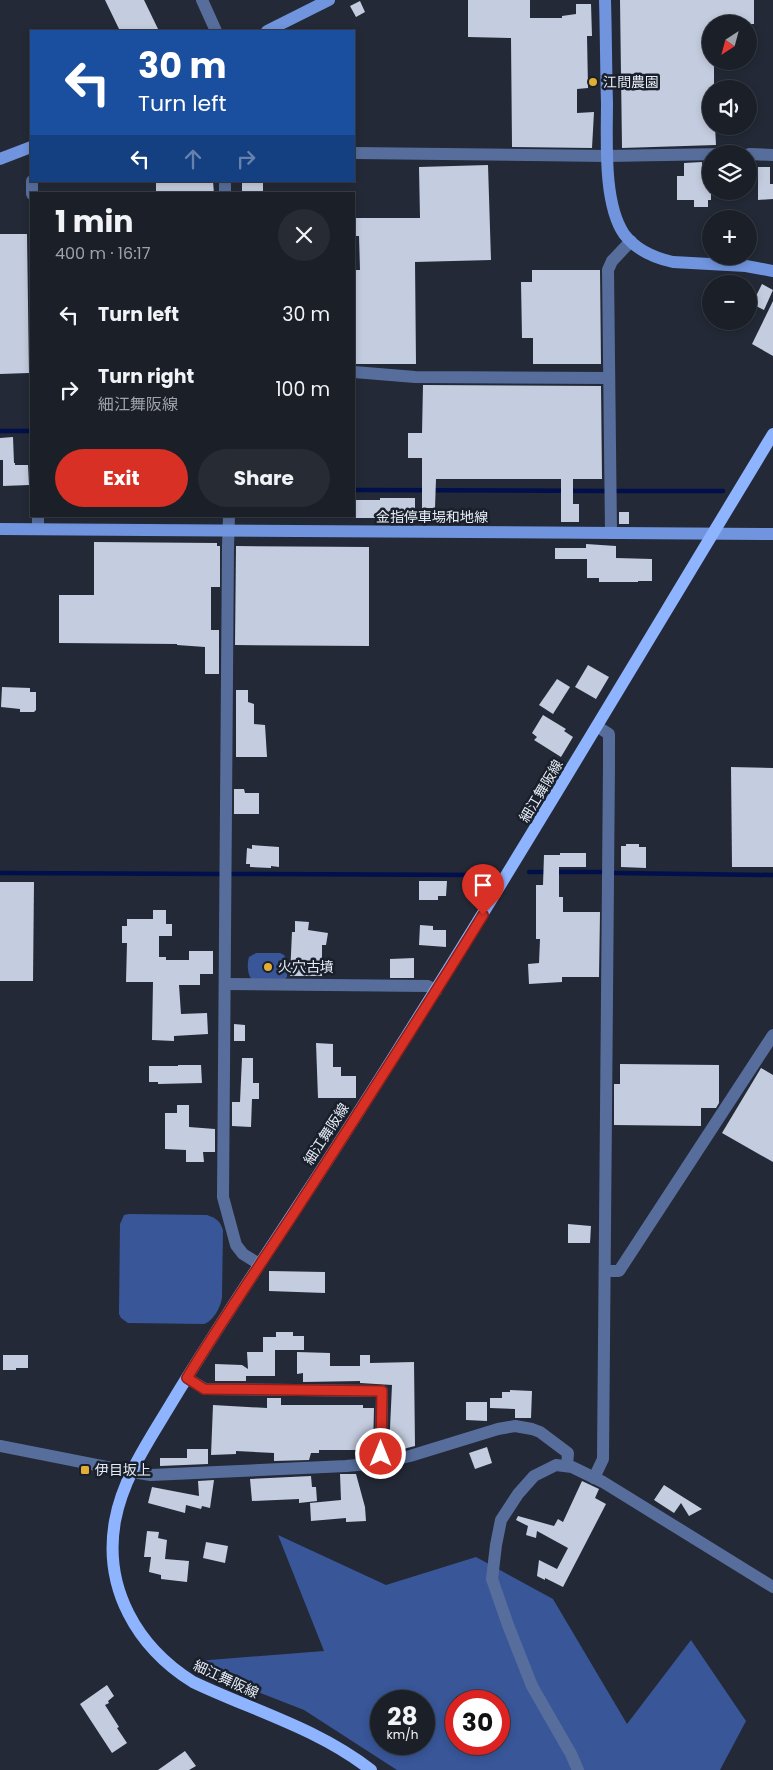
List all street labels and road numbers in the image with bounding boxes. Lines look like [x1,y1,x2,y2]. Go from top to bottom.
street label: 金指停車場和地線 [376,507,488,527]
street label: 細江舞阪線 [514,756,568,826]
street label: 細江舞阪線 [299,1099,353,1169]
street label: 細江舞阪線 [190,1655,262,1703]

